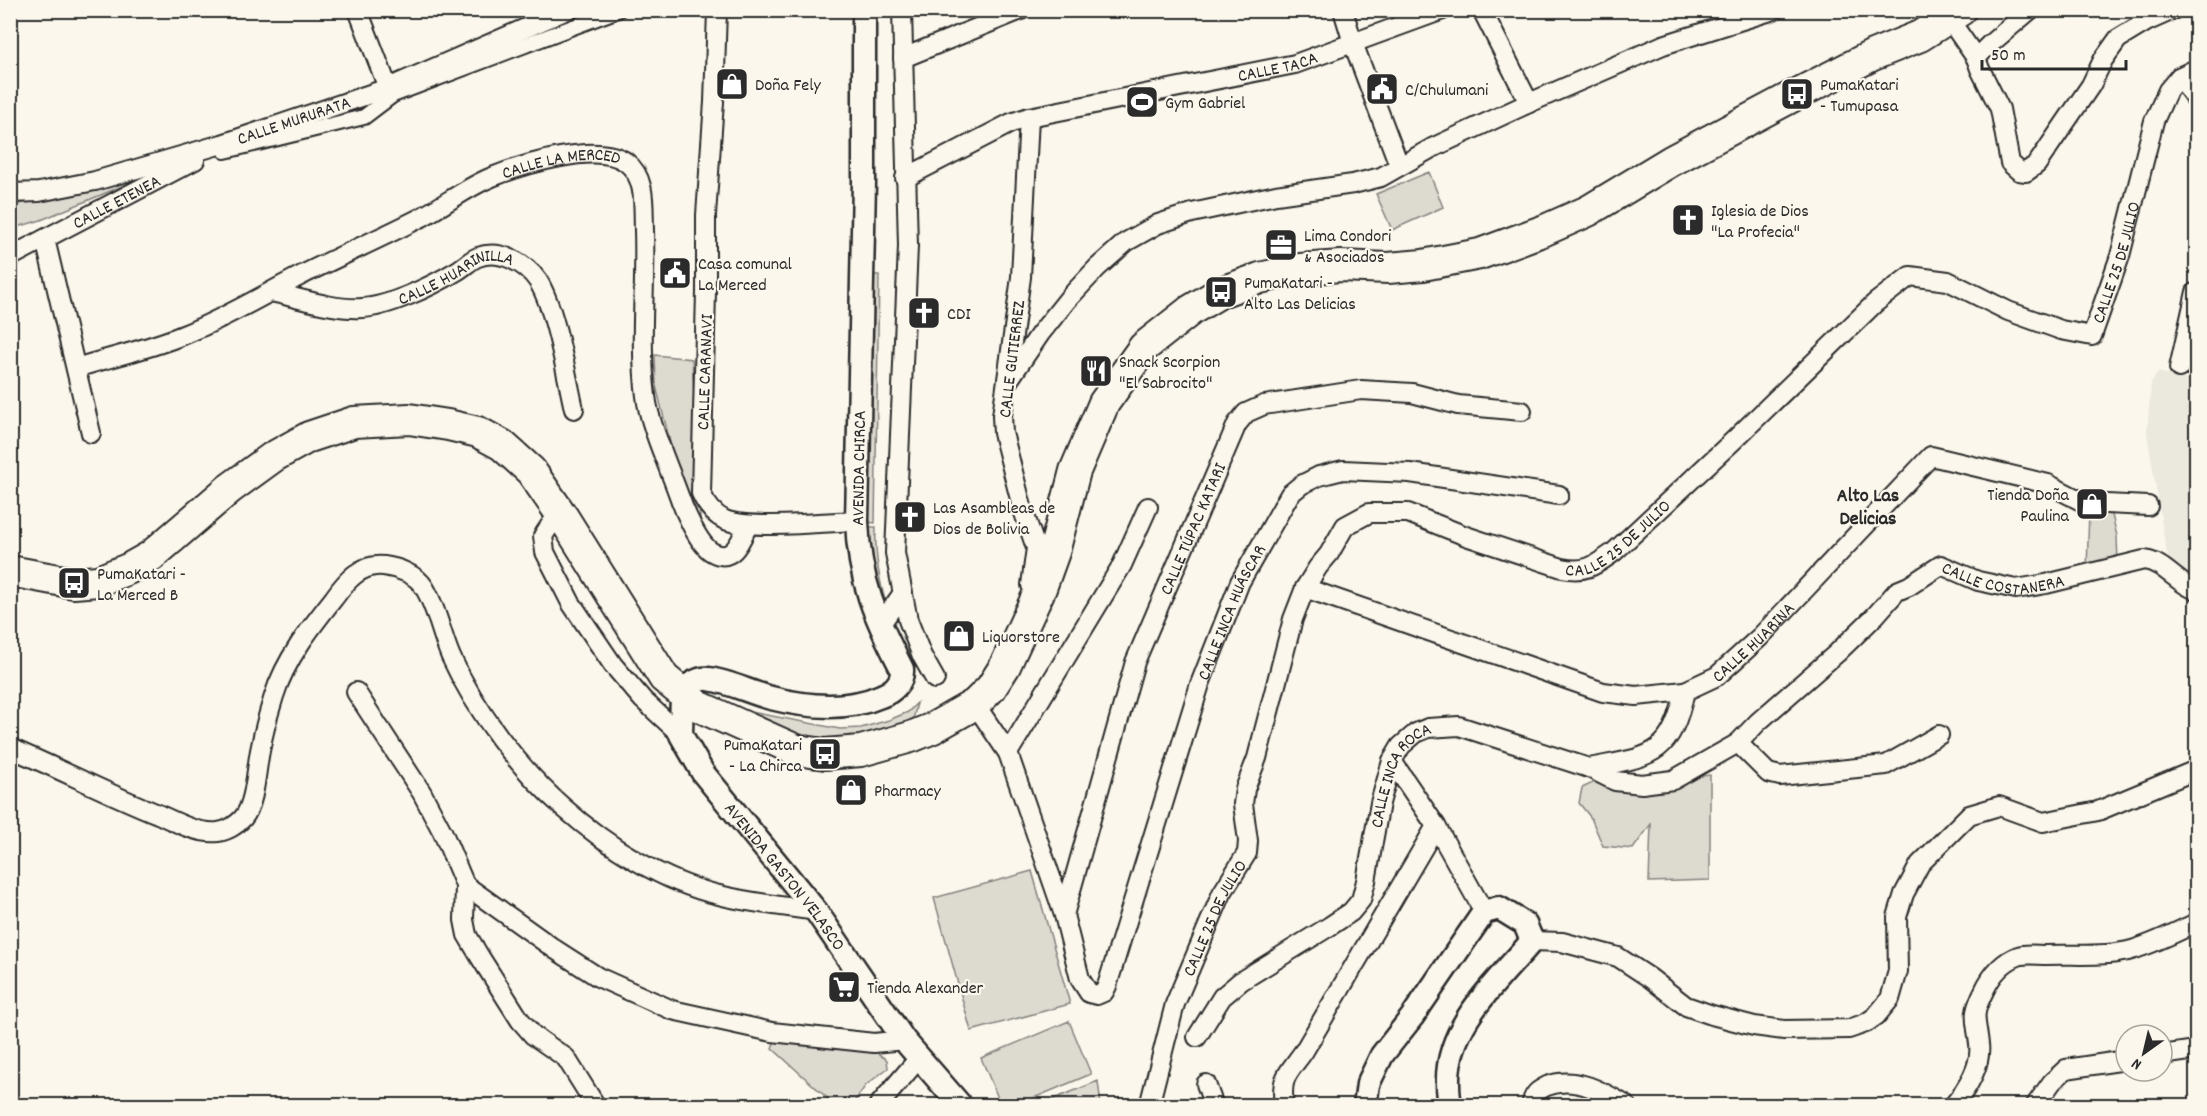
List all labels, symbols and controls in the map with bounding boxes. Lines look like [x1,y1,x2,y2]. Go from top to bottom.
scale bar [1982,33,2126,71]
text: 50 m [1991,44,2026,69]
street label: CALLE TACA [1236,47,1322,90]
shop icon: Doña Fely [714,66,750,102]
public building icon: C/Chulumani [1364,71,1400,107]
place label: Doña Fely [755,74,821,99]
place label: PumaKatari - Tumupasa [1820,74,1899,120]
bus stop icon: PumaKatari - Tumupasa [1779,76,1815,112]
place label: C/Chulumani [1405,79,1488,104]
sports icon: Gym Gabriel [1124,84,1160,120]
street label: CALLE MURURATA [234,91,355,153]
place label: Gym Gabriel [1165,92,1246,117]
street label: CALLE LA MERCED [499,144,624,187]
street label: CALLE ETENEA [69,170,166,237]
street label: CALLE 25 DE JULIO [2087,199,2148,327]
place label: Iglesia de Dios "La Profecia" [1711,200,1809,246]
church icon: Iglesia de Dios "La Profecia" [1670,202,1706,238]
place label: Lima Condori & Asociados [1304,225,1391,271]
office icon: Lima Condori & Asociados [1263,227,1299,263]
street label: CALLE HUARINILLA [395,245,518,313]
place label: Casa comunal La Merced [698,253,793,299]
public building icon: Casa comunal La Merced [657,255,693,291]
place label: PumaKatari - Alto Las Delicias [1244,272,1356,318]
bus stop icon: PumaKatari - Alto Las Delicias [1203,274,1239,310]
church icon: CDI [906,295,942,331]
street label: CALLE GUTIERREZ [994,299,1033,419]
place label: CDI [947,303,971,328]
street label: CALLE CARANAVI [692,313,721,430]
place label: Snack Scorpion "El Sabrocito" [1119,351,1220,397]
restaurant icon: Snack Scorpion "El Sabrocito" [1078,353,1114,389]
street label: AVENIDA CHIRCA [847,410,874,526]
street label: CALLE TÚPAC KATARI [1155,459,1234,600]
district label: Alto Las Delicias [1837,483,1899,534]
place label: Tienda Doña Paulina [1987,484,2070,530]
shop icon: Tienda Doña Paulina [2074,486,2110,522]
street label: CALLE 25 DE JULIO [1564,495,1678,585]
place label: Las Asambleas de Dios de Bolivia [933,497,1055,543]
church icon: Las Asambleas de Dios de Bolivia [892,499,928,535]
street label: CALLE INCA HUÁSCAR [1193,541,1274,684]
street label: CALLE COSTANERA [1937,557,2068,604]
place label: PumaKatari - La Merced B [97,563,186,609]
bus stop icon: PumaKatari - La Merced B [56,565,92,601]
street label: CALLE HUARINA [1707,597,1802,690]
shop icon: Liquorstore [941,618,977,654]
place label: Liquorstore [982,626,1060,651]
street label: CALLE INCA ROCA [1366,718,1436,830]
place label: PumaKatari - La Chirca [723,734,803,780]
bus stop icon: PumaKatari - La Chirca [807,736,843,772]
shop icon: Pharmacy [833,772,869,808]
place label: Pharmacy [874,780,942,805]
street label: AVENIDA GASTON VELASCO [717,798,850,957]
street label: CALLE 25 DE JULIO [1178,856,1255,981]
supermarket icon: Tienda Alexander [826,969,862,1005]
place label: Tienda Alexander [867,977,984,1002]
north arrow [2114,1023,2174,1083]
text: N [2127,1052,2147,1075]

